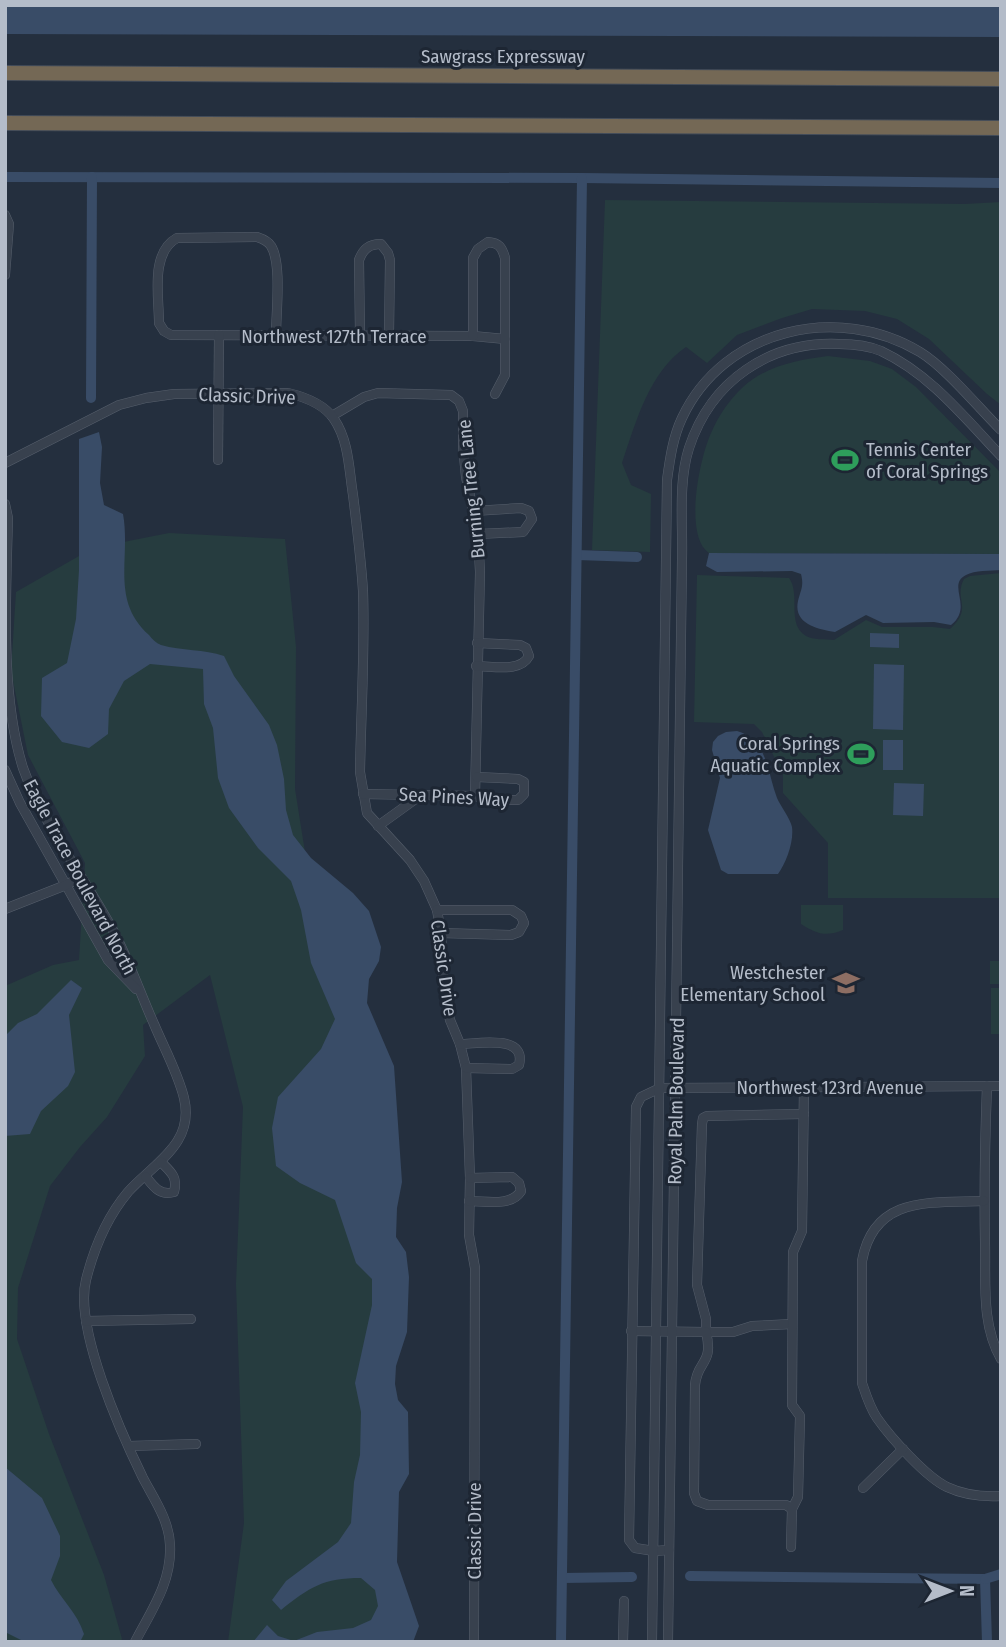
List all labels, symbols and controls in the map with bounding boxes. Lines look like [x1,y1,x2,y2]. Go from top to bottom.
street label: Sawgrass Expressway [421,45,586,68]
street label: Northwest 127th Terrace [241,325,427,348]
street label: Classic Drive [198,383,296,409]
street label: Burning Tree Lane [452,418,490,560]
place label: Tennis Center of Coral Springs [866,438,988,483]
sports icon: Tennis Center of Coral Springs [830,445,860,475]
place label: Coral Springs Aquatic Complex [711,732,841,777]
sports icon: Coral Springs Aquatic Complex [846,739,876,769]
street label: Eagle Trace Boulevard North [19,775,141,979]
street label: Sea Pines Way [398,783,510,811]
street label: Classic Drive [426,918,462,1018]
place label: Westchester Elementary School [680,961,825,1006]
school or university icon: Westchester Elementary School [831,968,861,998]
street label: Royal Palm Boulevard [663,1017,689,1185]
street label: Northwest 123rd Avenue [736,1076,924,1099]
street label: Classic Drive [463,1482,486,1580]
north arrow [915,1556,985,1626]
text: N [955,1585,978,1597]

